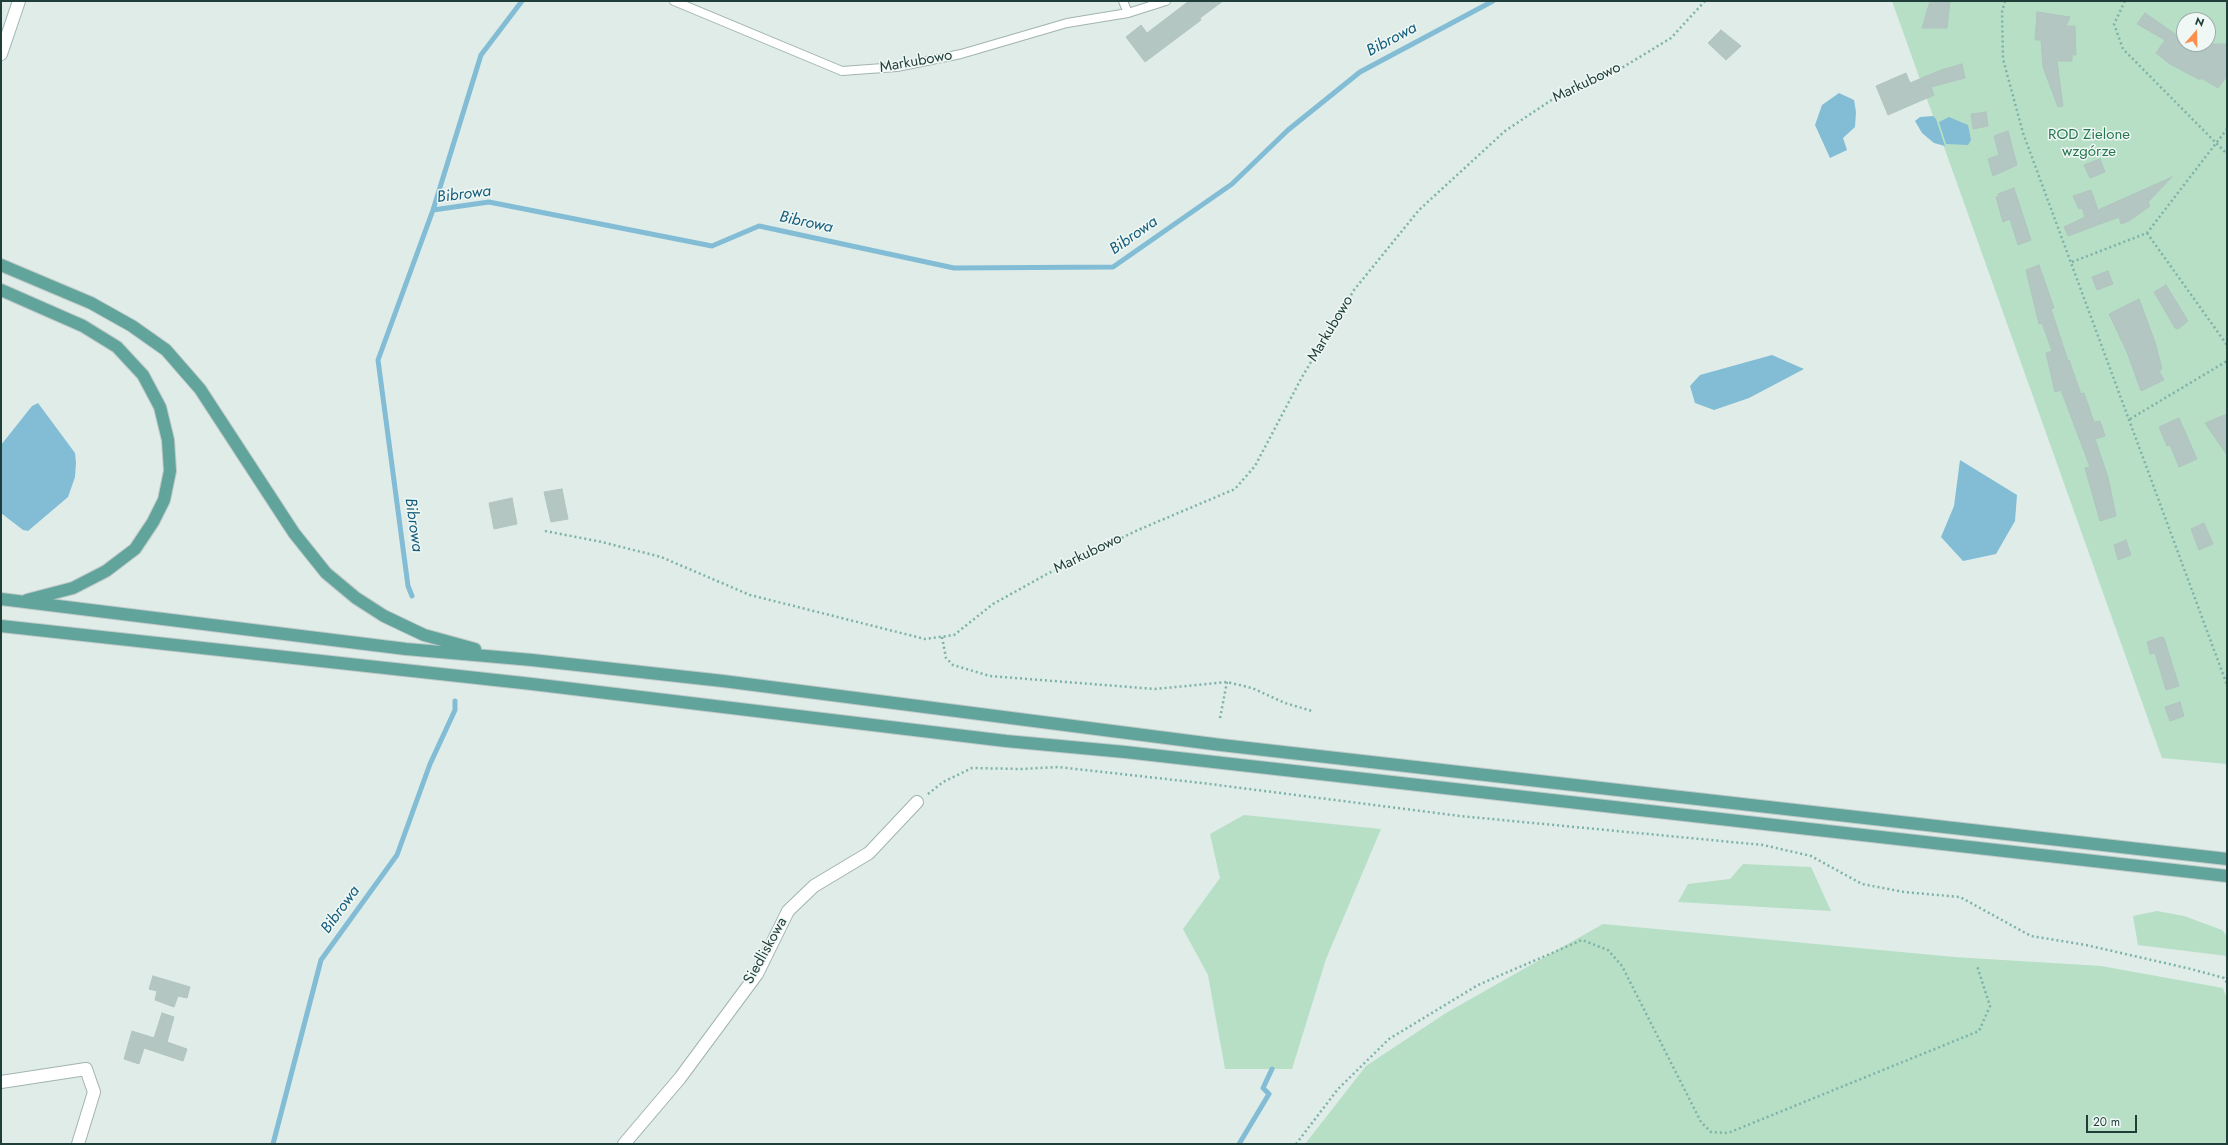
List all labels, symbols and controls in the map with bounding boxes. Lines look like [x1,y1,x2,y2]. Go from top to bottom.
north arrow [2176,12,2216,52]
text: N [2193,13,2207,31]
water label: Bibrowa [1364,19,1420,61]
street label: Markubowo [878,47,954,77]
street label: Markubowo [1550,59,1624,107]
park label: ROD Zielone wzgórze [2048,126,2130,161]
water label: Bibrowa [436,182,492,208]
water label: Bibrowa [777,208,835,238]
water label: Bibrowa [1106,213,1162,259]
street label: Markubowo [1304,293,1358,365]
water label: Bibrowa [400,497,426,553]
street label: Markubowo [1051,530,1125,578]
water label: Bibrowa [317,882,365,938]
street label: Siedliskowa [740,914,792,988]
scale bar [2088,1107,2139,1133]
text: 20 m [2093,1113,2120,1131]

